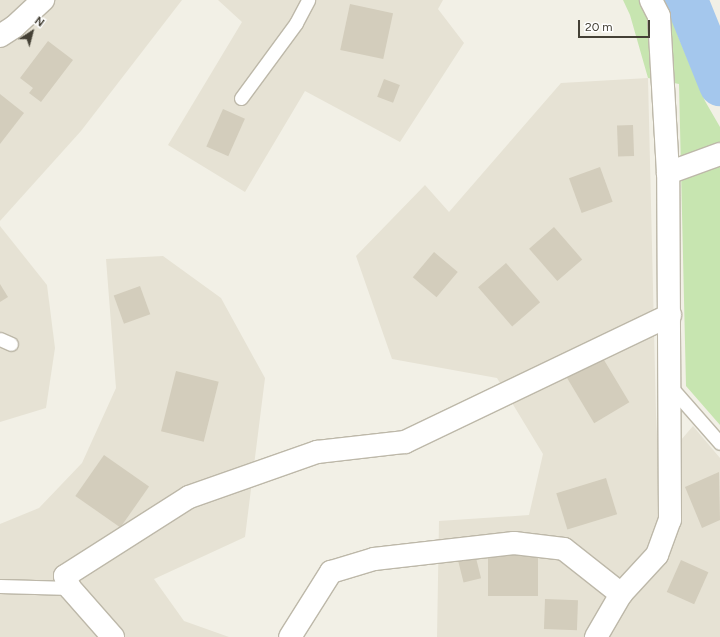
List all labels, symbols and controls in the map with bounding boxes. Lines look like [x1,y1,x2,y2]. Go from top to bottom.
north arrow [12,12,52,52]
scale bar [580,12,652,38]
text: N [32,14,47,30]
text: 20 m [585,20,613,34]

